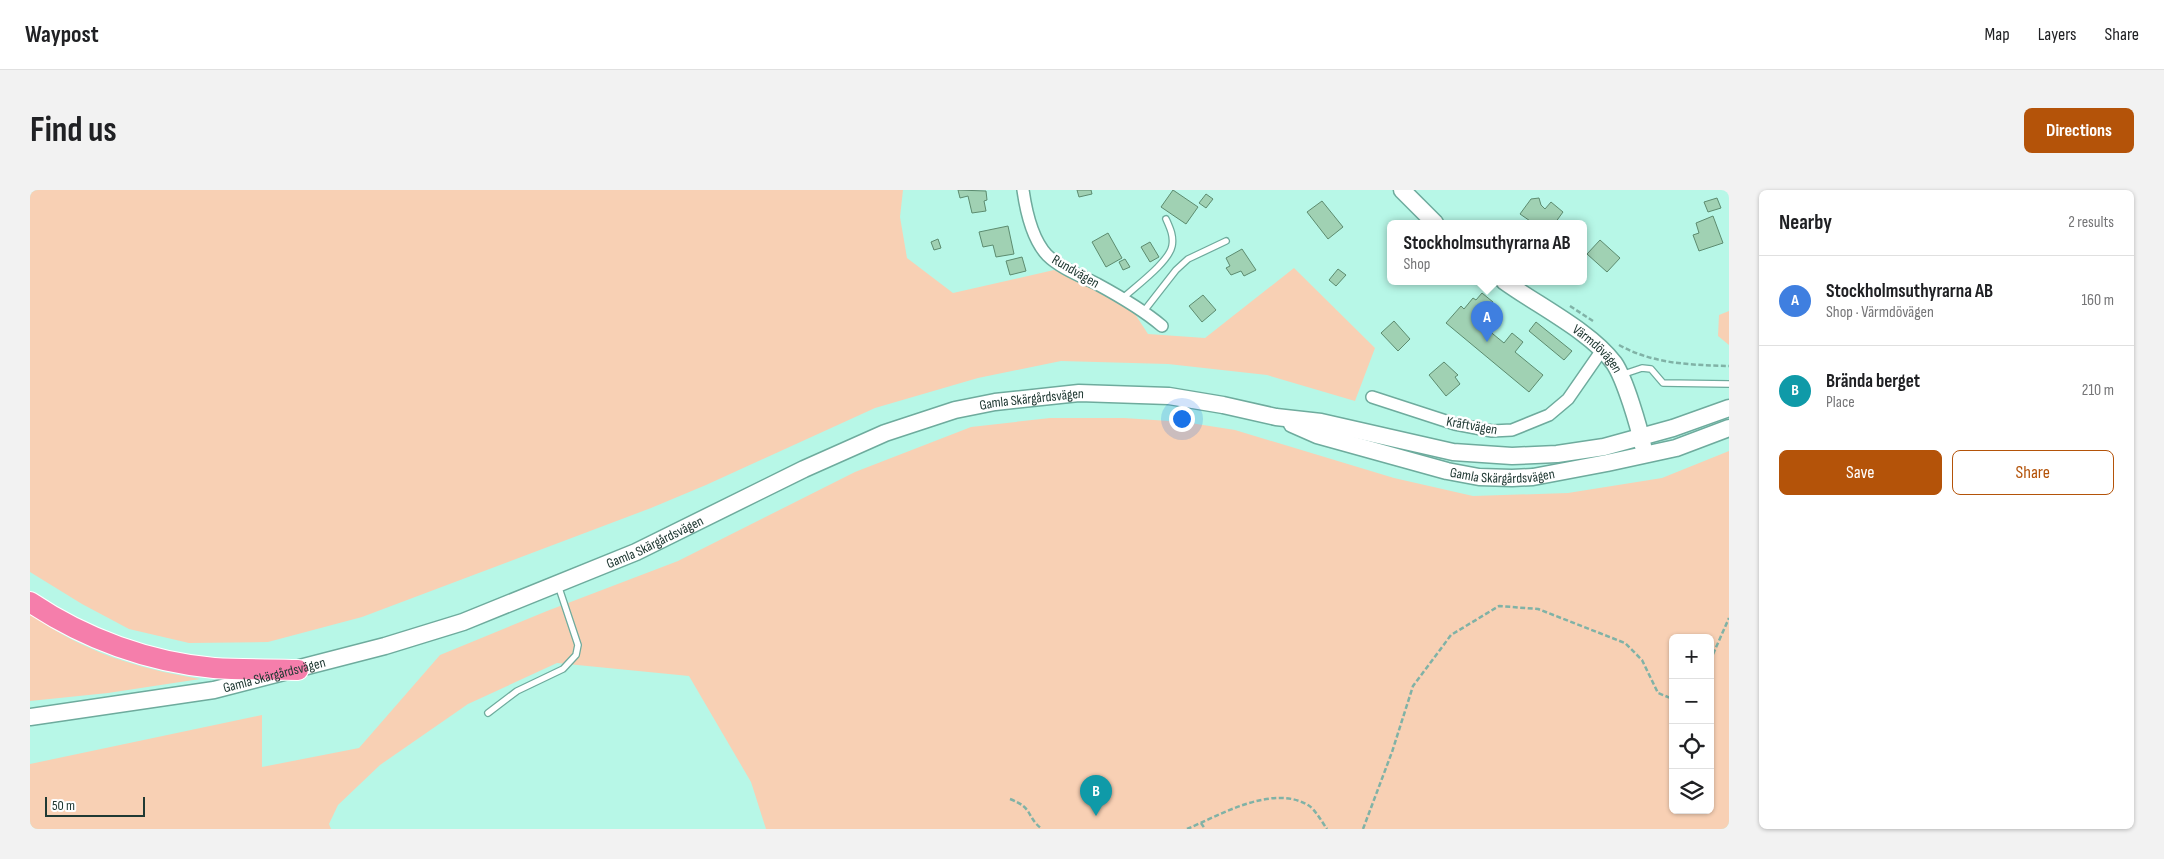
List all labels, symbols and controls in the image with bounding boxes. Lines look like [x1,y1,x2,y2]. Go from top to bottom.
text: Waypost [25,20,99,49]
text: Map [1985,24,2010,45]
text: Layers [2038,24,2077,45]
text: Share [2105,24,2139,45]
button: Directions [2024,108,2134,153]
text: Find us [30,109,117,152]
text: Nearby [1779,210,1832,235]
text: 2 results [2068,213,2114,232]
popup [1387,220,1587,285]
text: Stockholmsuthyrarna AB [1404,232,1570,255]
street label: Rundvägen [1049,251,1102,292]
text: Shop [1404,255,1430,274]
text: Stockholmsuthyrarna AB [1826,280,1993,303]
text: A [1791,291,1799,310]
text: 160 m [2081,291,2114,310]
pin: A [1471,301,1503,342]
text: Shop · Värmdövägen [1826,303,1934,322]
street label: Värmdövägen [1569,321,1626,376]
text: Brända berget [1826,370,1920,393]
text: B [1791,381,1799,400]
text: 210 m [2082,381,2114,400]
street label: Gamla Skärgårdsvägen [978,385,1084,414]
text: Place [1826,393,1855,412]
your location [1169,406,1195,432]
street label: Kräftvägen [1445,413,1499,438]
button: Save [1779,450,1942,495]
button: Share [1952,450,2114,495]
street label: Gamla Skärgårdsvägen [1449,464,1556,487]
street label: Gamla Skärgårdsvägen [604,512,706,572]
map controls [1669,634,1714,814]
button: + [1669,634,1714,679]
street label: Gamla Skärgårdsvägen [221,654,327,696]
button: − [1669,679,1714,724]
button: locate [1669,724,1714,769]
button: layers [1669,769,1714,814]
pin: B [1080,775,1112,816]
scale bar [45,794,145,817]
text: 50 m [52,797,75,814]

